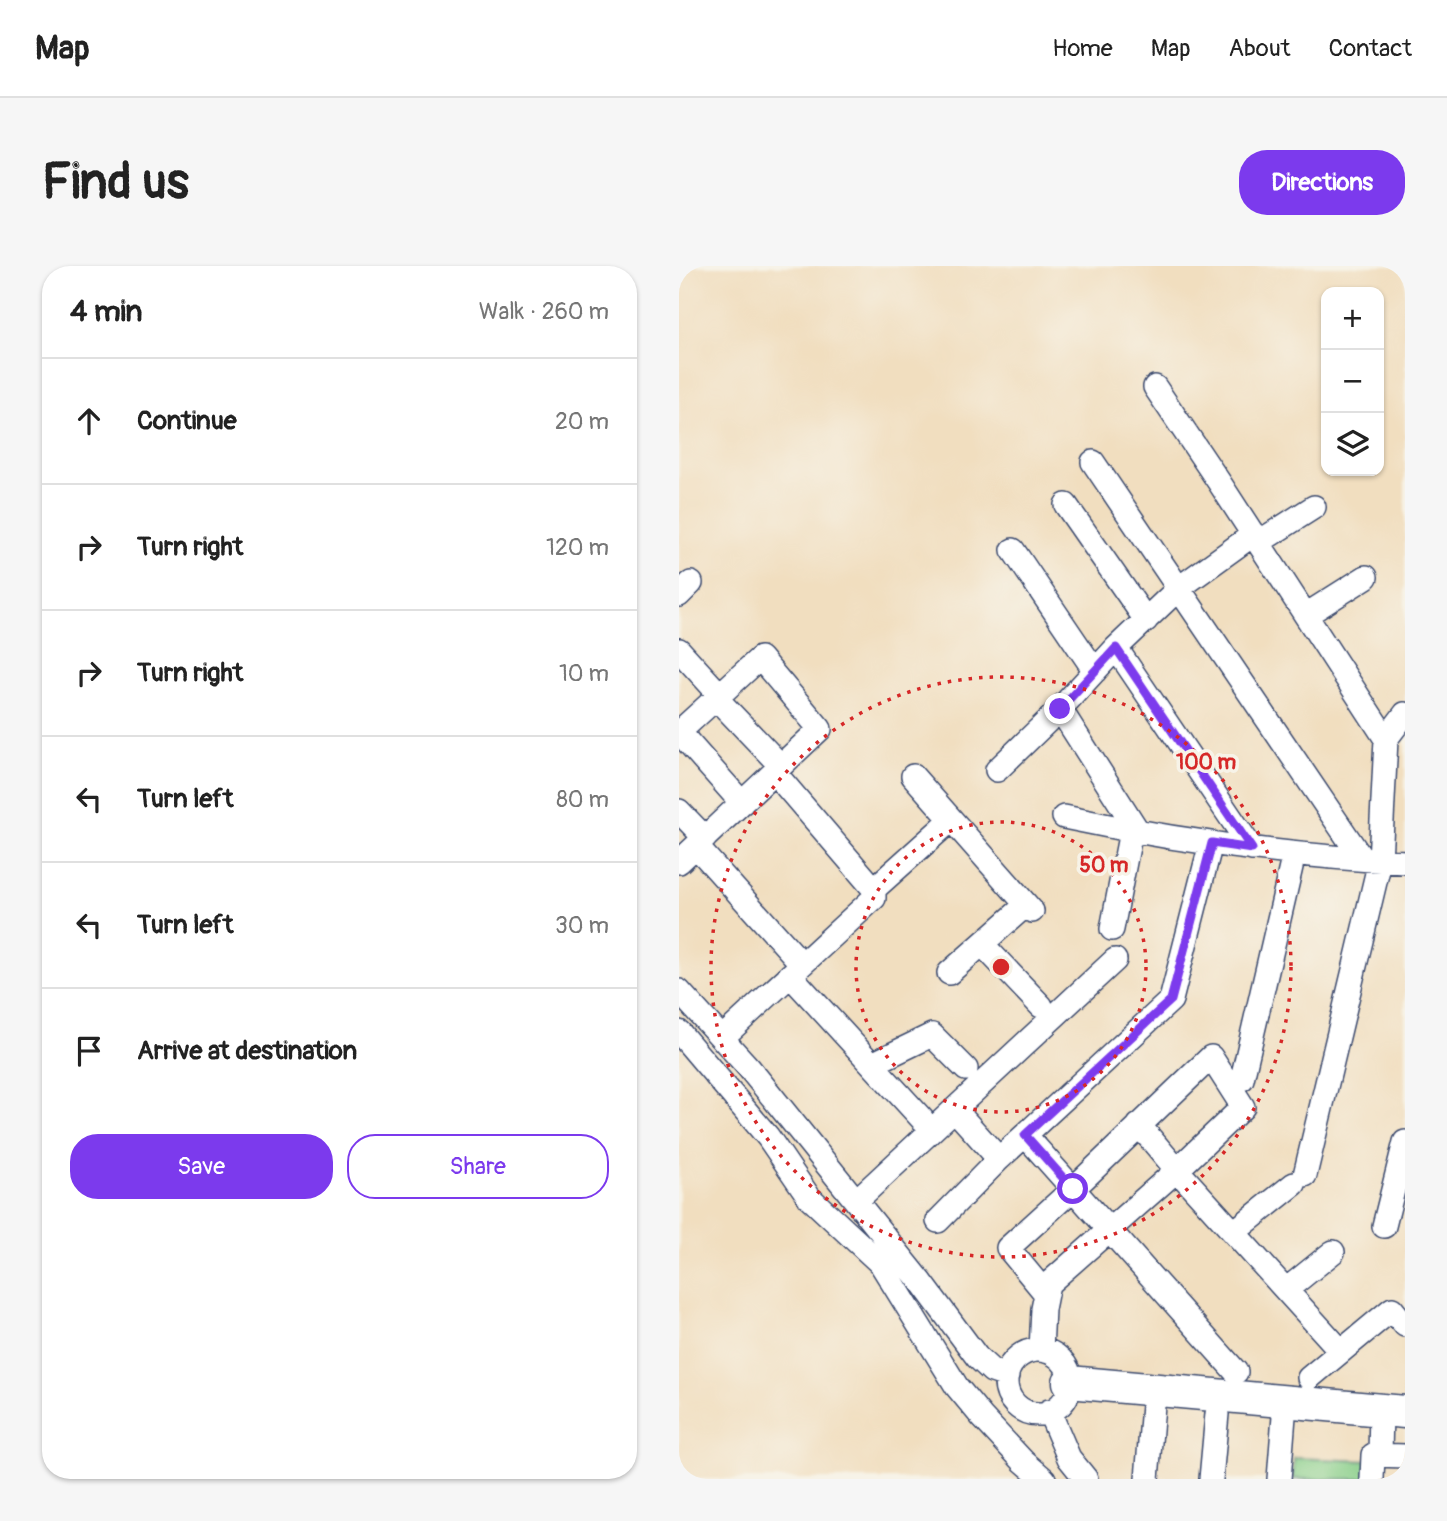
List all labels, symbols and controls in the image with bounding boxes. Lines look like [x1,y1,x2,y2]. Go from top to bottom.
text: Map [35,28,90,69]
text: Home [1052,34,1113,63]
text: Map [1151,34,1191,63]
text: About [1229,34,1291,63]
text: Contact [1329,34,1412,63]
button: Directions [1239,150,1405,215]
text: Find us [42,152,189,213]
map controls [1321,287,1384,476]
button: + [1321,287,1384,350]
text: 4 min [70,293,143,330]
text: Walk · 260 m [479,297,609,326]
button: − [1321,350,1384,413]
icon: ahead [70,402,108,440]
text: Continue [137,405,237,437]
text: 20 m [555,407,609,436]
button: layers [1321,413,1384,476]
icon: right [70,528,108,566]
text: Turn right [137,531,243,563]
text: 120 m [546,533,609,562]
icon: right [70,654,108,692]
text: Turn right [137,657,243,689]
text: 10 m [559,659,609,688]
route end [1044,693,1075,724]
text: 100 m [1176,749,1236,776]
icon: left [70,780,108,818]
text: Turn left [137,783,233,815]
text: 80 m [556,785,609,814]
text: 50 m [1080,852,1129,879]
icon: left [70,906,108,944]
text: Turn left [137,909,233,941]
text: 30 m [555,911,609,940]
centre of rings [989,955,1013,979]
icon: arrive [70,1032,108,1070]
text: Arrive at destination [137,1035,357,1067]
button: Save [70,1134,333,1199]
button: Share [347,1134,609,1199]
route start [1057,1173,1088,1204]

